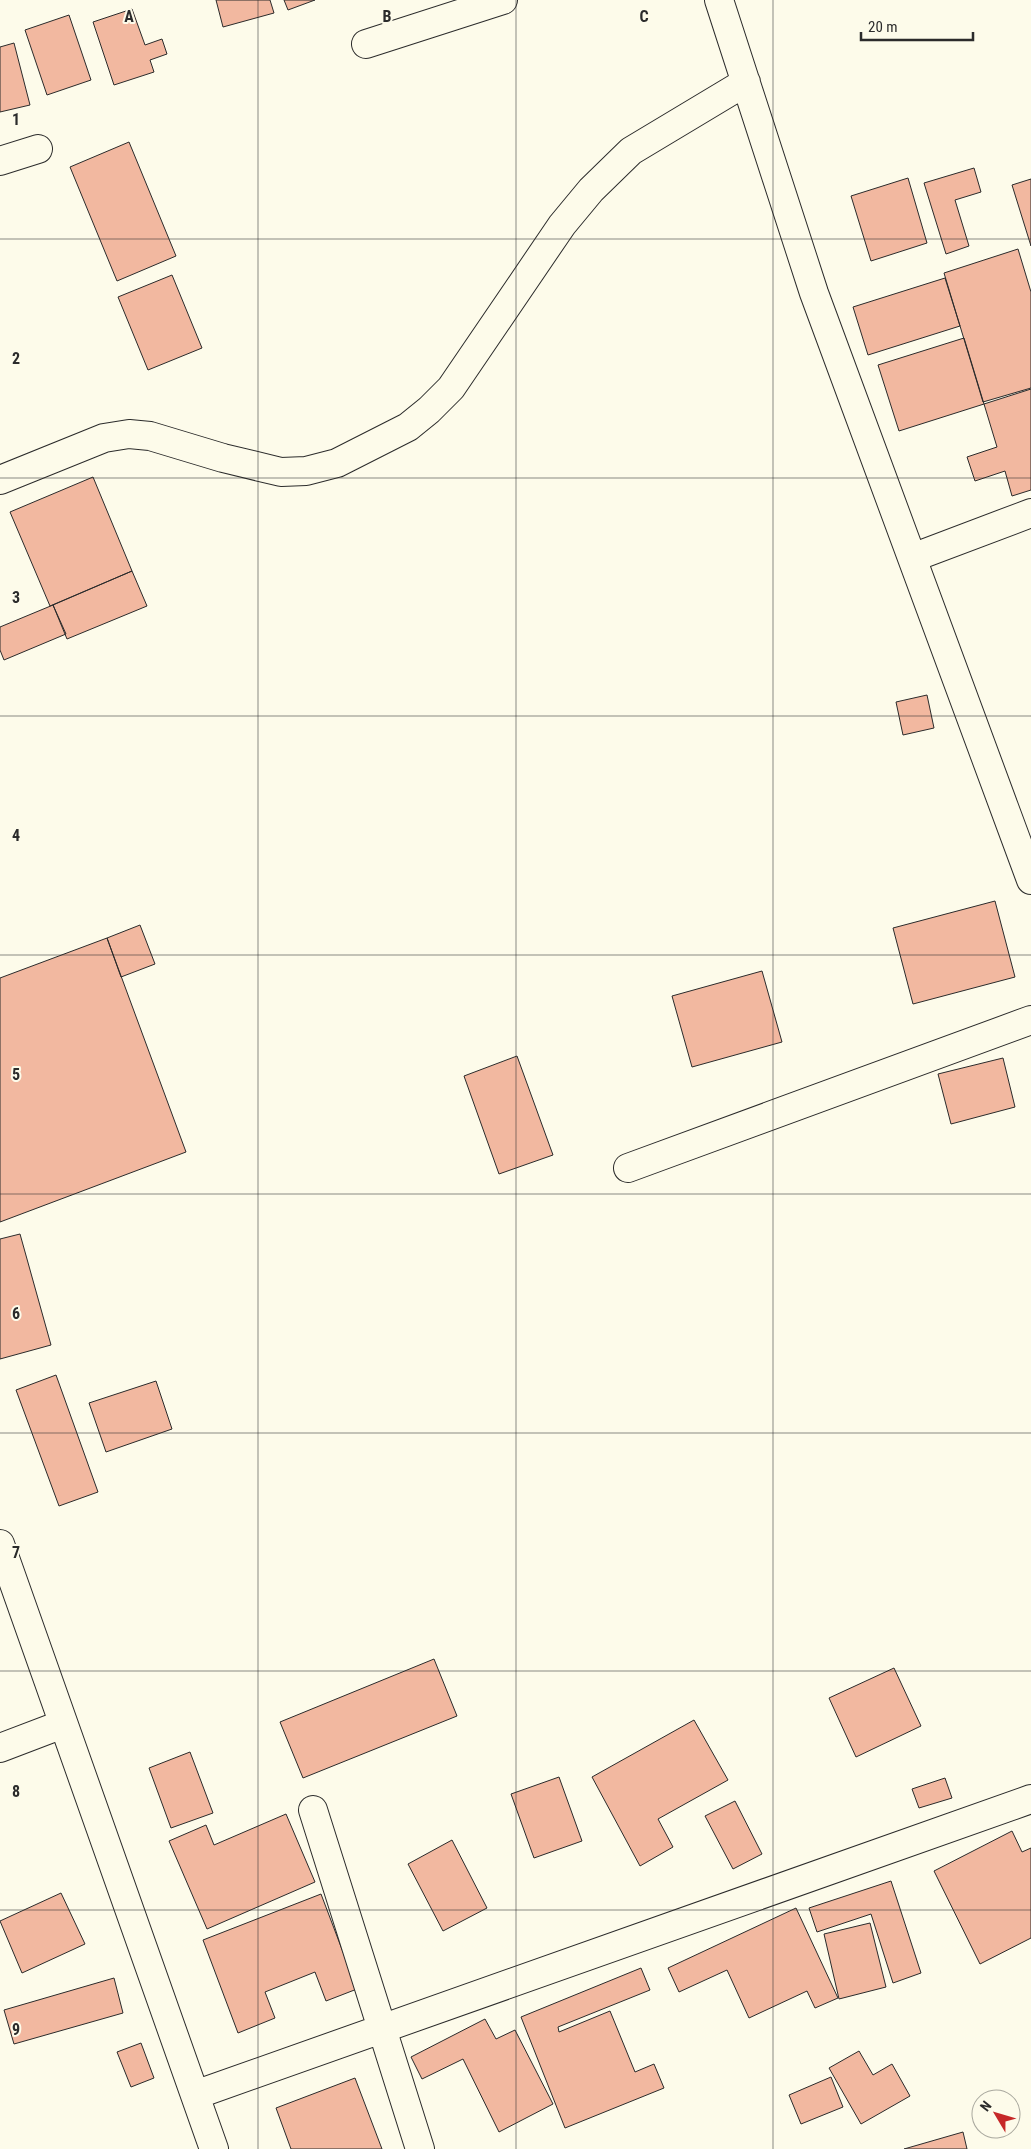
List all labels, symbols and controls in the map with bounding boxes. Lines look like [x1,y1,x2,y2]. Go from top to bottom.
text: A [124,7,134,26]
text: B [383,7,392,26]
text: C [639,7,649,26]
scale bar [861,10,974,42]
text: 20 m [868,18,898,36]
text: 1 [12,110,20,129]
text: 2 [12,349,20,368]
text: 3 [12,588,20,607]
text: 4 [12,826,20,845]
text: 5 [12,1065,20,1084]
text: 6 [12,1304,20,1323]
text: 7 [12,1543,20,1562]
text: 8 [12,1782,20,1801]
text: 9 [12,2020,20,2039]
north arrow [971,2089,1021,2139]
text: N [977,2098,995,2114]

